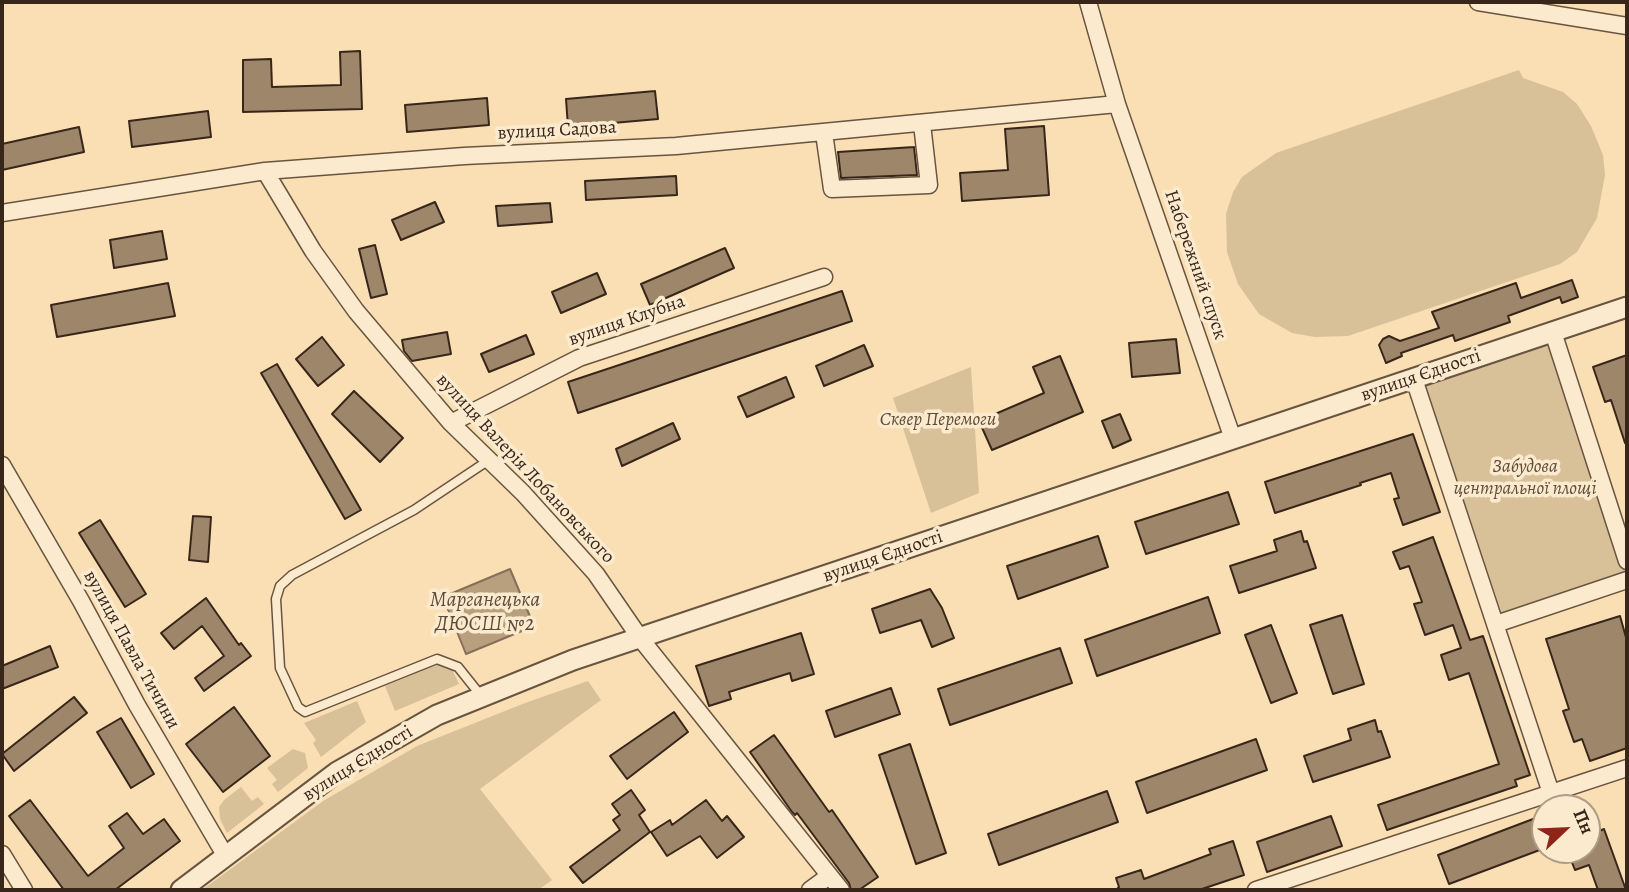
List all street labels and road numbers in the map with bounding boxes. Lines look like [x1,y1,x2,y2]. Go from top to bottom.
street label: вулиця Садова [497,116,617,146]
street label: Набережний спуск [1159,187,1231,343]
street label: вулиця Клубна [566,290,688,352]
street label: вулиця Єдності [1358,345,1484,407]
street label: вулиця Валерія Лобановського [431,369,619,569]
street label: вулиця Єдності [820,526,946,588]
street label: вулиця Павла Тичини [78,567,184,733]
street label: вулиця Єдності [299,721,417,807]

